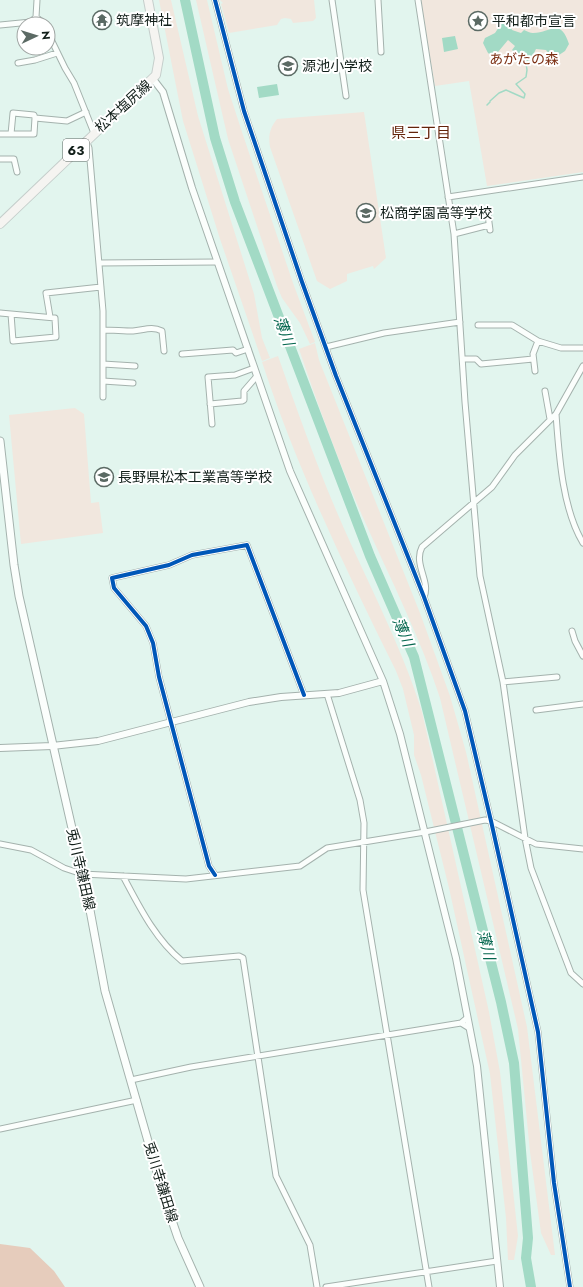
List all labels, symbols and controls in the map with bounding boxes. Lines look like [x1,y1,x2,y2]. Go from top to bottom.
temple icon: 筑摩神社 [91,9,113,31]
place label: 筑摩神社 [116,10,172,30]
place icon: 平和都市宣言 [467,10,489,32]
place label: 平和都市宣言 [492,11,576,31]
north arrow [16,16,56,56]
text: N [38,30,54,40]
park label: あがたの森 [489,49,559,69]
school or university icon: 源池小学校 [277,55,299,77]
place label: 源池小学校 [302,56,372,76]
street label: 松本塩尻線 [90,75,156,137]
district label: 県三丁目 [391,122,451,144]
road number: 63 [63,139,89,161]
school or university icon: 松商学園高等学校 [355,202,377,224]
place label: 松商学園高等学校 [380,203,492,223]
water label: 薄川 [268,313,300,351]
school or university icon: 長野県松本工業高等学校 [93,466,115,488]
place label: 長野県松本工業高等学校 [118,467,272,487]
water label: 薄川 [387,614,420,652]
street label: 兎川寺鎌田線 [62,826,100,912]
water label: 薄川 [472,928,501,964]
street label: 兎川寺鎌田線 [139,1139,183,1225]

